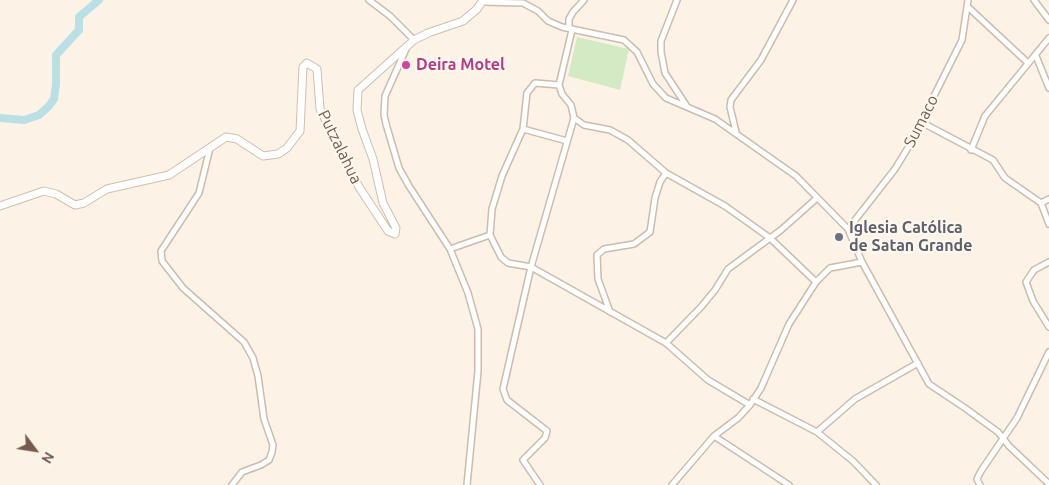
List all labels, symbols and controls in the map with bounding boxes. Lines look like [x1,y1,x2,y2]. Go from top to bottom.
place label: Deira Motel [416,55,505,75]
marker: Deira Motel [400,59,412,71]
street label: Sumaco [900,92,942,150]
street label: Putzalahua [314,107,366,187]
place label: Iglesia Católica de Satan Grande [849,218,972,256]
marker: Iglesia Católica de Satan Grande [833,231,845,243]
north arrow [10,425,60,475]
text: N [38,449,57,466]

